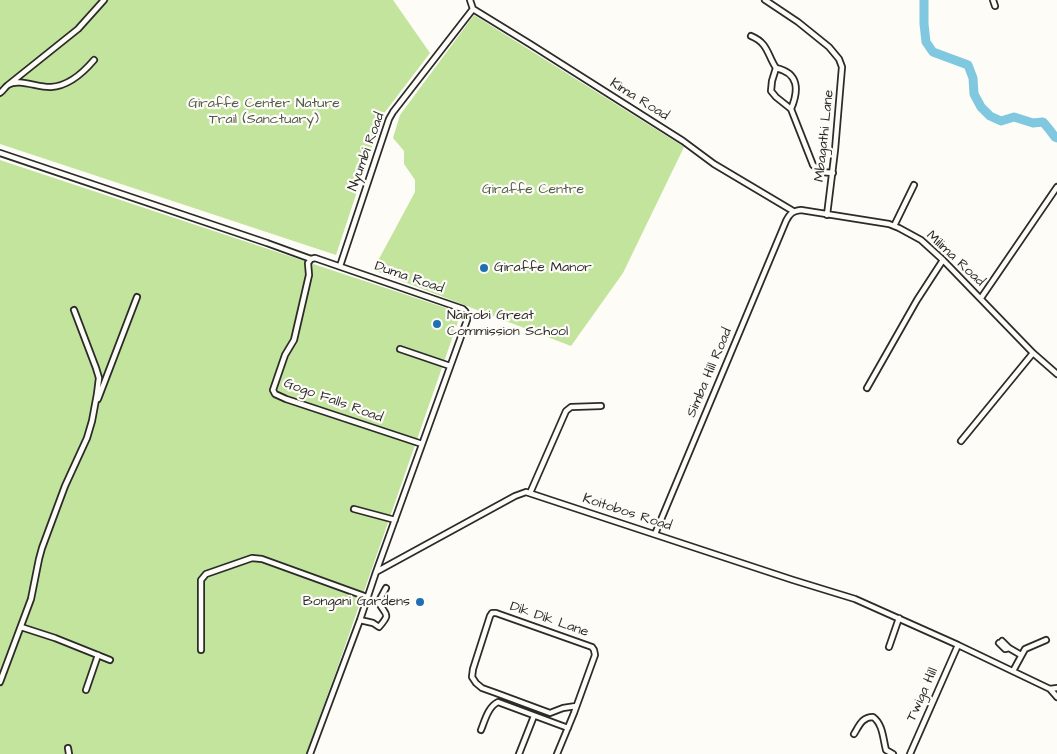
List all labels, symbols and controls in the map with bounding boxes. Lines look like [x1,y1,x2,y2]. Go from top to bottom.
street label: Kima Road [606,75,672,125]
street label: Mbagathi Lane [812,89,838,183]
park label: Giraffe Center Nature Trail (Sanctuary) [188,96,340,128]
street label: Nyumbi Road [345,111,389,193]
park label: Giraffe Centre [482,182,584,198]
street label: Milima Road [922,228,988,290]
street label: Duma Road [372,258,446,298]
place label: Giraffe Manor [494,260,592,276]
marker: Giraffe Manor [478,262,490,274]
place label: Nairobi Great Commission School [447,308,568,341]
marker: Nairobi Great Commission School [431,318,443,330]
street label: Simba Hill Road [684,326,736,420]
street label: Gogo Falls Road [281,375,385,427]
street label: Koitobos Road [580,491,674,535]
place label: Bongani Gardens [303,594,410,610]
marker: Bongani Gardens [414,596,426,608]
street label: Dik Dik Lane [507,599,591,641]
street label: Twiga Hill [904,665,942,725]

